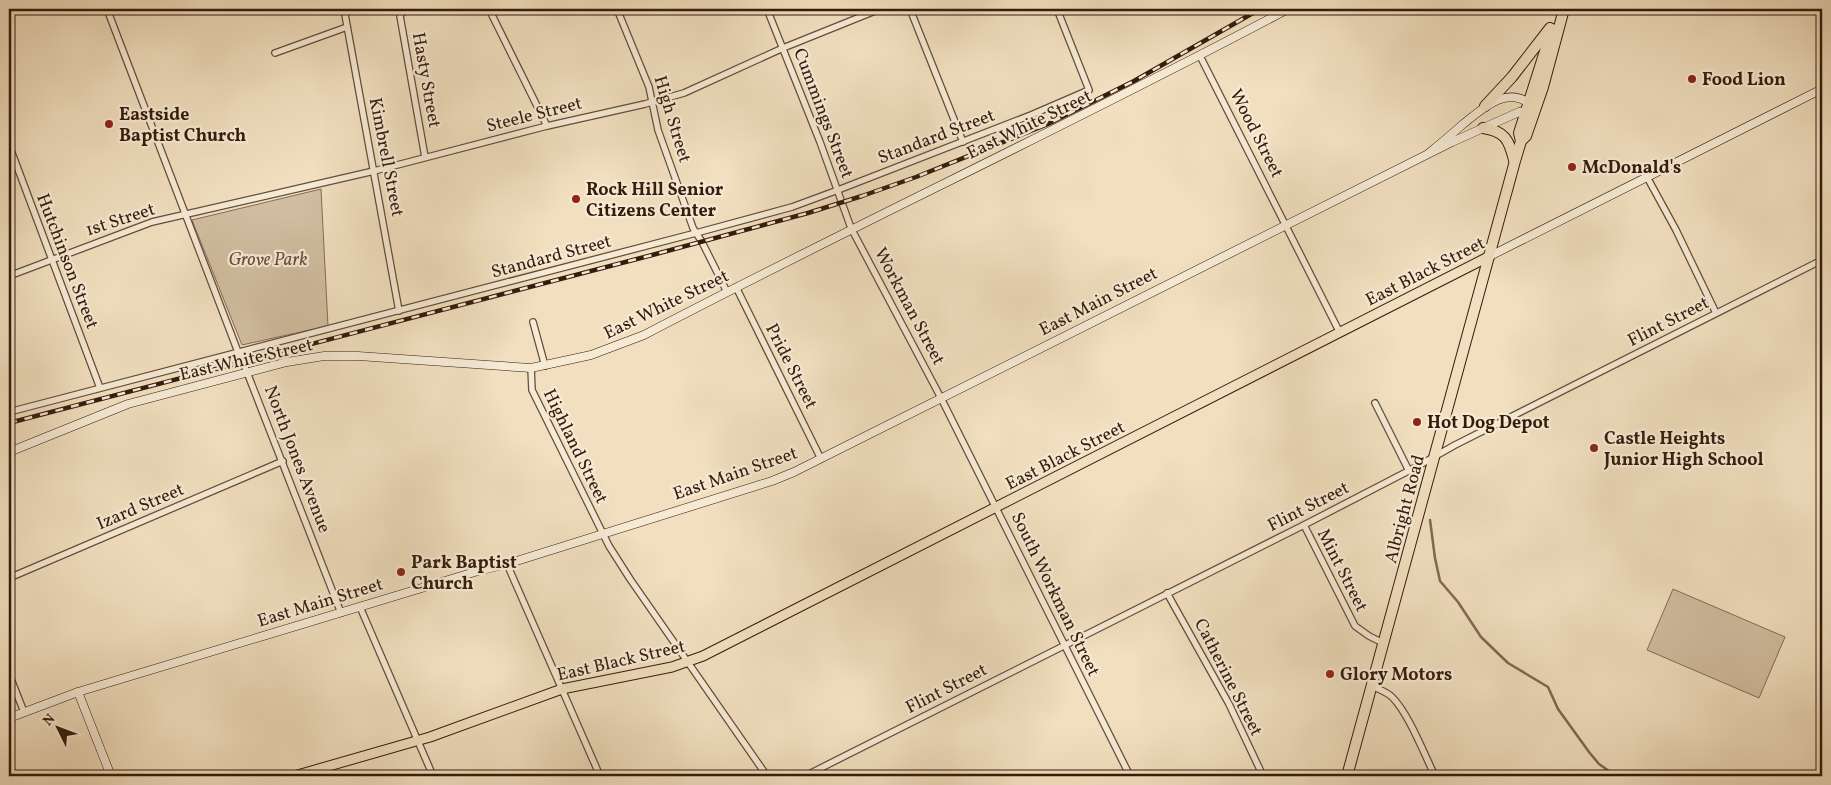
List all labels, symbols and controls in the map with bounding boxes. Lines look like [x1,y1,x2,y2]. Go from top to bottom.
street label: Hasty Street [405,31,446,130]
street label: Cummings Street [786,45,859,182]
place label: Food Lion [1702,68,1786,93]
street label: High Street [647,73,697,166]
marker: Food Lion [1686,73,1698,85]
street label: East White Street [963,84,1096,166]
street label: Wood Street [1223,85,1289,182]
street label: Steele Street [484,91,585,139]
street label: Kimbrell Street [362,96,409,219]
place label: Eastside Baptist Church [119,103,247,149]
street label: Standard Street [874,104,999,171]
marker: Eastside Baptist Church [103,118,115,130]
place label: McDonald's [1582,156,1681,181]
marker: McDonald's [1566,161,1578,173]
place label: Rock Hill Senior Citizens Center [586,178,724,224]
street label: Hutchinson Street [29,190,104,333]
marker: Rock Hill Senior Citizens Center [570,193,582,205]
street label: 1st Street [82,197,158,243]
street label: Standard Street [488,229,614,286]
street label: East Black Street [1362,231,1490,313]
street label: Workman Street [867,243,950,370]
park label: Grove Park [229,248,307,273]
street label: East Main Street [1035,262,1162,343]
street label: East White Street [600,264,733,346]
street label: Flint Street [1623,291,1714,354]
street label: Pride Street [758,320,823,414]
street label: East White Street [177,333,316,388]
street label: North Jones Avenue [257,382,336,537]
street label: Highland Street [536,385,613,508]
place label: Hot Dog Depot [1427,411,1550,436]
street label: East Black Street [1002,415,1130,497]
marker: Hot Dog Depot [1411,416,1423,428]
place label: Castle Heights Junior High School [1603,427,1764,473]
street label: East Main Street [670,441,801,507]
marker: Castle Heights Junior High School [1588,442,1600,454]
street label: Albright Road [1379,452,1432,566]
street label: Flint Street [1263,476,1354,539]
street label: Izard Street [93,478,188,537]
street label: South Workman Street [1004,508,1105,681]
street label: Mint Street [1310,525,1373,616]
place label: Park Baptist Church [411,551,517,597]
marker: Park Baptist Church [395,566,407,578]
street label: East Main Street [255,572,386,634]
street label: Catherine Street [1187,615,1268,741]
street label: East Black Street [555,635,688,688]
street label: Flint Street [901,658,992,721]
place label: Glory Motors [1340,663,1452,688]
marker: Glory Motors [1324,668,1336,680]
north arrow [32,702,82,752]
text: N [39,710,60,730]

